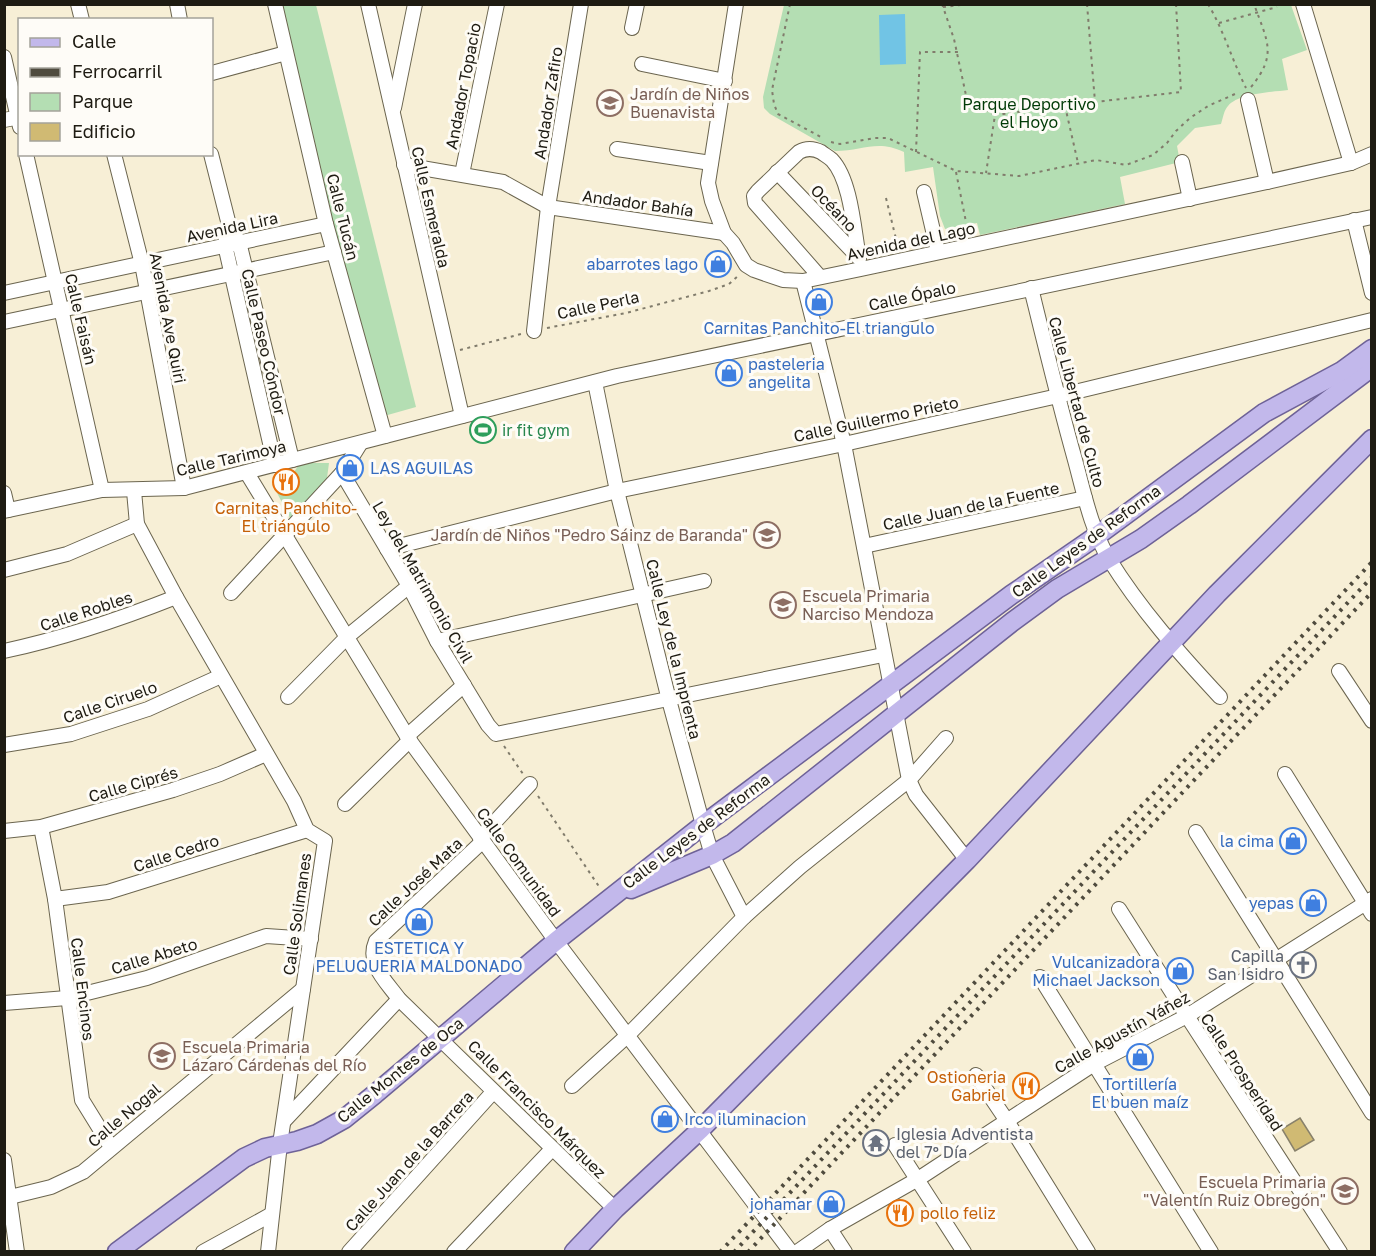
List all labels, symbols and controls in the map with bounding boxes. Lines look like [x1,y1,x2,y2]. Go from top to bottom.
legend [18,18,213,156]
street label: Andador Topacio [441,21,485,151]
text: Calle [72,30,116,52]
street label: Andador Zafiro [529,45,567,161]
text: Ferrocarril [72,60,162,82]
place label: Jardín de Niños Buenavista [630,84,749,122]
school or university icon: Jardín de Niños Buenavista [595,88,625,118]
text: Parque [72,90,133,112]
park label: Parque Deportivo el Hoyo [962,94,1096,132]
text: Edificio [72,120,136,142]
street label: Calle Esmeralda [407,144,455,270]
street label: Calle Tucán [323,171,363,263]
street label: Océano [807,180,861,236]
street label: Andador Bahía [581,185,695,221]
street label: Avenida Lira [184,208,280,246]
street label: Avenida del Lago [845,218,977,264]
shop icon: abarrotes lago [703,249,733,279]
street label: Avenida Ave Quiri [146,251,190,385]
place label: abarrotes lago [586,254,698,274]
street label: Calle Paseo Cóndor [237,267,291,417]
street label: Calle Faisán [61,271,101,367]
street label: Calle Ópalo [867,277,957,315]
street label: Calle Perla [555,287,641,323]
shop icon: Carnitas Panchito-El triangulo [804,287,834,317]
street label: Calle Libertad de Culto [1045,314,1109,490]
place label: Carnitas Panchito-El triangulo [703,318,935,338]
place label: pasteleria angelita [748,354,825,392]
shop icon: pasteleria angelita [714,358,744,388]
street label: Calle Guillermo Prieto [792,392,960,446]
sports icon: ir fit gym [468,415,498,445]
place label: ir fit gym [502,420,570,440]
street label: Calle Tarimoya [174,436,288,480]
shop icon: LAS AGUILAS [335,453,365,483]
place label: LAS AGUILAS [370,458,473,478]
restaurant icon: Carnitas Panchito- El triángulo [271,467,301,497]
street label: Calle Juan de la Fuente [881,478,1061,534]
street label: Calle Leyes de Reforma [1008,480,1164,602]
street label: Ley del Matrimonio Civil [368,497,478,667]
place label: Carnitas Panchito- El triángulo [215,498,357,536]
school or university icon: Jardín de Niños "Pedro Sáinz de Baranda" [752,520,782,550]
place label: Jardín de Niños "Pedro Sáinz de Baranda" [431,525,748,545]
street label: Calle Ley de la Imprenta [642,557,706,741]
place label: Escuela Primaria Narciso Mendoza [802,586,934,624]
street label: Calle Robles [37,587,135,635]
school or university icon: Escuela Primaria Narciso Mendoza [768,590,798,620]
street label: Calle Ciruelo [60,677,160,727]
street label: Calle Ciprés [86,762,180,806]
street label: Calle Leyes de Reforma [618,769,774,893]
street label: Calle Comunidad [473,803,565,921]
shop icon: la cima [1278,826,1308,856]
street label: Calle Cedro [131,830,221,876]
place label: la cima [1220,831,1274,851]
street label: Calle José Mata [364,833,466,931]
street label: Calle Solimanes [279,852,315,976]
shop icon: yepas [1298,888,1328,918]
place label: yepas [1249,893,1294,913]
shop icon: ESTETICA Y PELUQUERIA MALDONADO [404,907,434,937]
street label: Calle Abeto [108,933,200,979]
street label: Calle Encinos [67,936,99,1042]
place label: ESTETICA Y PELUQUERIA MALDONADO [315,938,523,976]
place label: Capilla San Isidro [1208,946,1284,984]
church icon: Capilla San Isidro [1288,950,1318,980]
place label: Vulcanizadora Michael Jackson [1032,952,1160,990]
shop icon: Vulcanizadora Michael Jackson [1165,956,1195,986]
street label: Calle Agustín Yáñez [1051,986,1193,1078]
street label: Calle Prosperidad [1196,1009,1288,1135]
street label: Calle Montes de Oca [333,1013,467,1127]
street label: Calle Francisco Márquez [464,1036,610,1182]
place label: Escuela Primaria Lázaro Cárdenas del Río [182,1037,367,1075]
school or university icon: Escuela Primaria Lázaro Cárdenas del Río [147,1041,177,1071]
shop icon: Tortillería El buen maíz [1125,1042,1155,1072]
place label: Ostioneria Gabriel [927,1067,1006,1105]
restaurant icon: Ostioneria Gabriel [1011,1071,1041,1101]
place label: Tortillería El buen maíz [1091,1074,1189,1112]
street label: Calle Nogal [83,1079,165,1151]
street label: Calle Juan de la Barrera [341,1087,477,1235]
shop icon: Irco iluminacion [650,1104,680,1134]
place label: Irco iluminacion [684,1109,806,1129]
place label: Iglesia Adventista del 7º Día [896,1124,1034,1162]
temple icon: Iglesia Adventista del 7º Día [861,1128,891,1158]
place label: Escuela Primaria "Valentín Ruiz Obregón" [1143,1172,1326,1210]
school or university icon: Escuela Primaria "Valentín Ruiz Obregón" [1330,1176,1360,1206]
shop icon: johamar [816,1189,846,1219]
place label: johamar [749,1194,812,1214]
restaurant icon: pollo feliz [885,1198,915,1228]
place label: pollo feliz [920,1203,996,1223]

